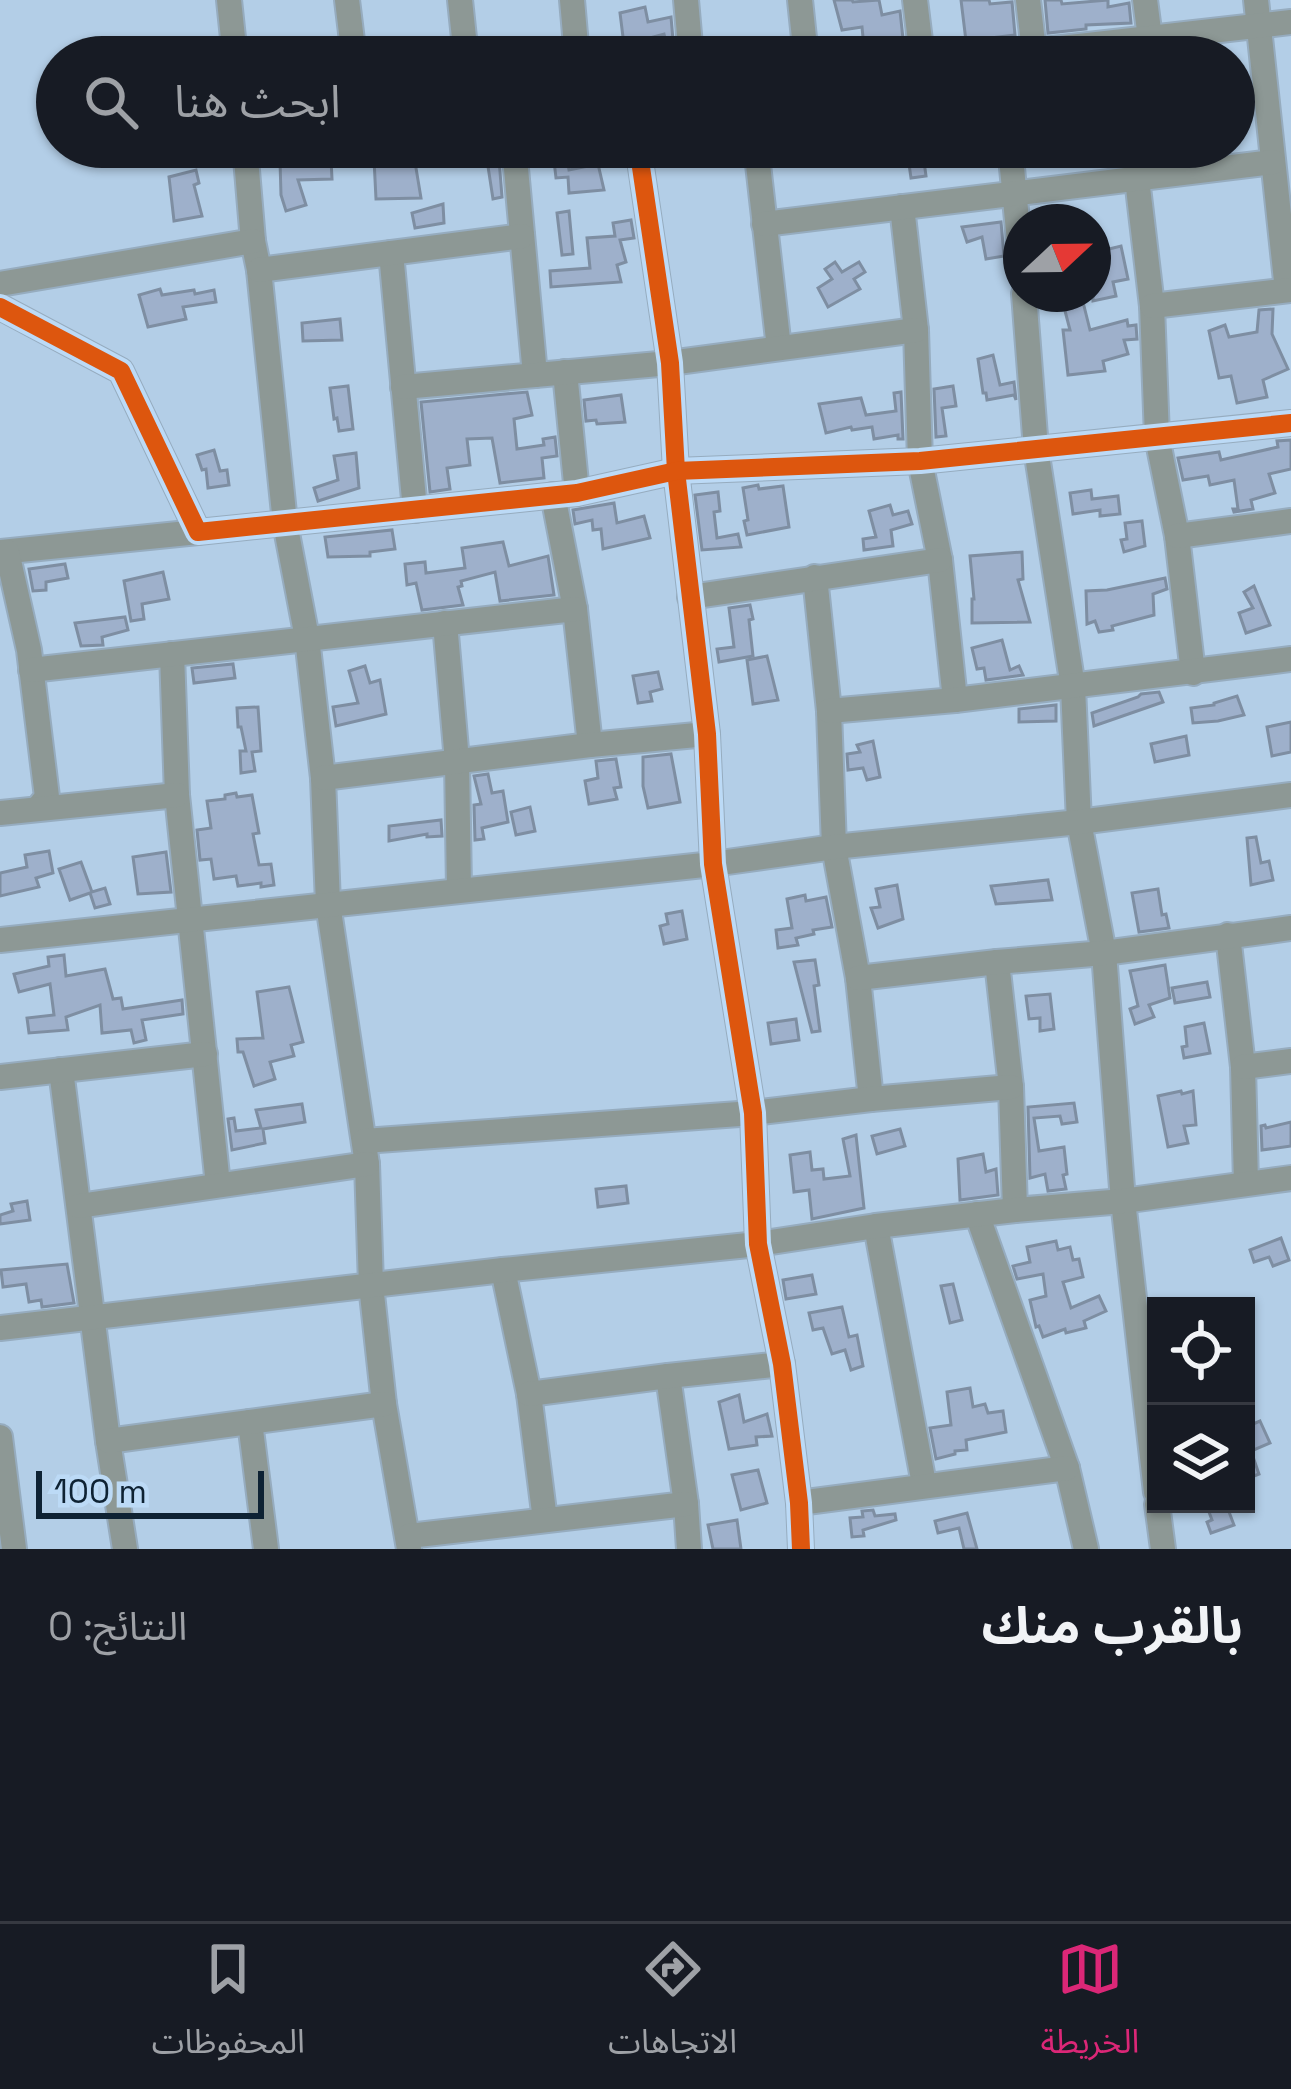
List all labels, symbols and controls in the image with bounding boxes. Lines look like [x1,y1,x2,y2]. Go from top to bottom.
search box [36,36,1255,168]
icon: search [78,69,144,135]
text: ابحث هنا [174,73,341,130]
north arrow [1003,204,1111,312]
map controls [1147,1297,1255,1513]
button: locate [1147,1297,1255,1405]
button: layers [1147,1405,1255,1513]
scale bar [36,1465,264,1518]
text: 100 m [54,1471,147,1513]
text: بالقرب منك [981,1593,1243,1658]
text: النتائج: 0 [48,1602,187,1651]
tab: المحفوظات [152,1936,305,2077]
tab: الاتجاهات [608,1936,737,2077]
tab: الخريطة [1040,1936,1139,2077]

